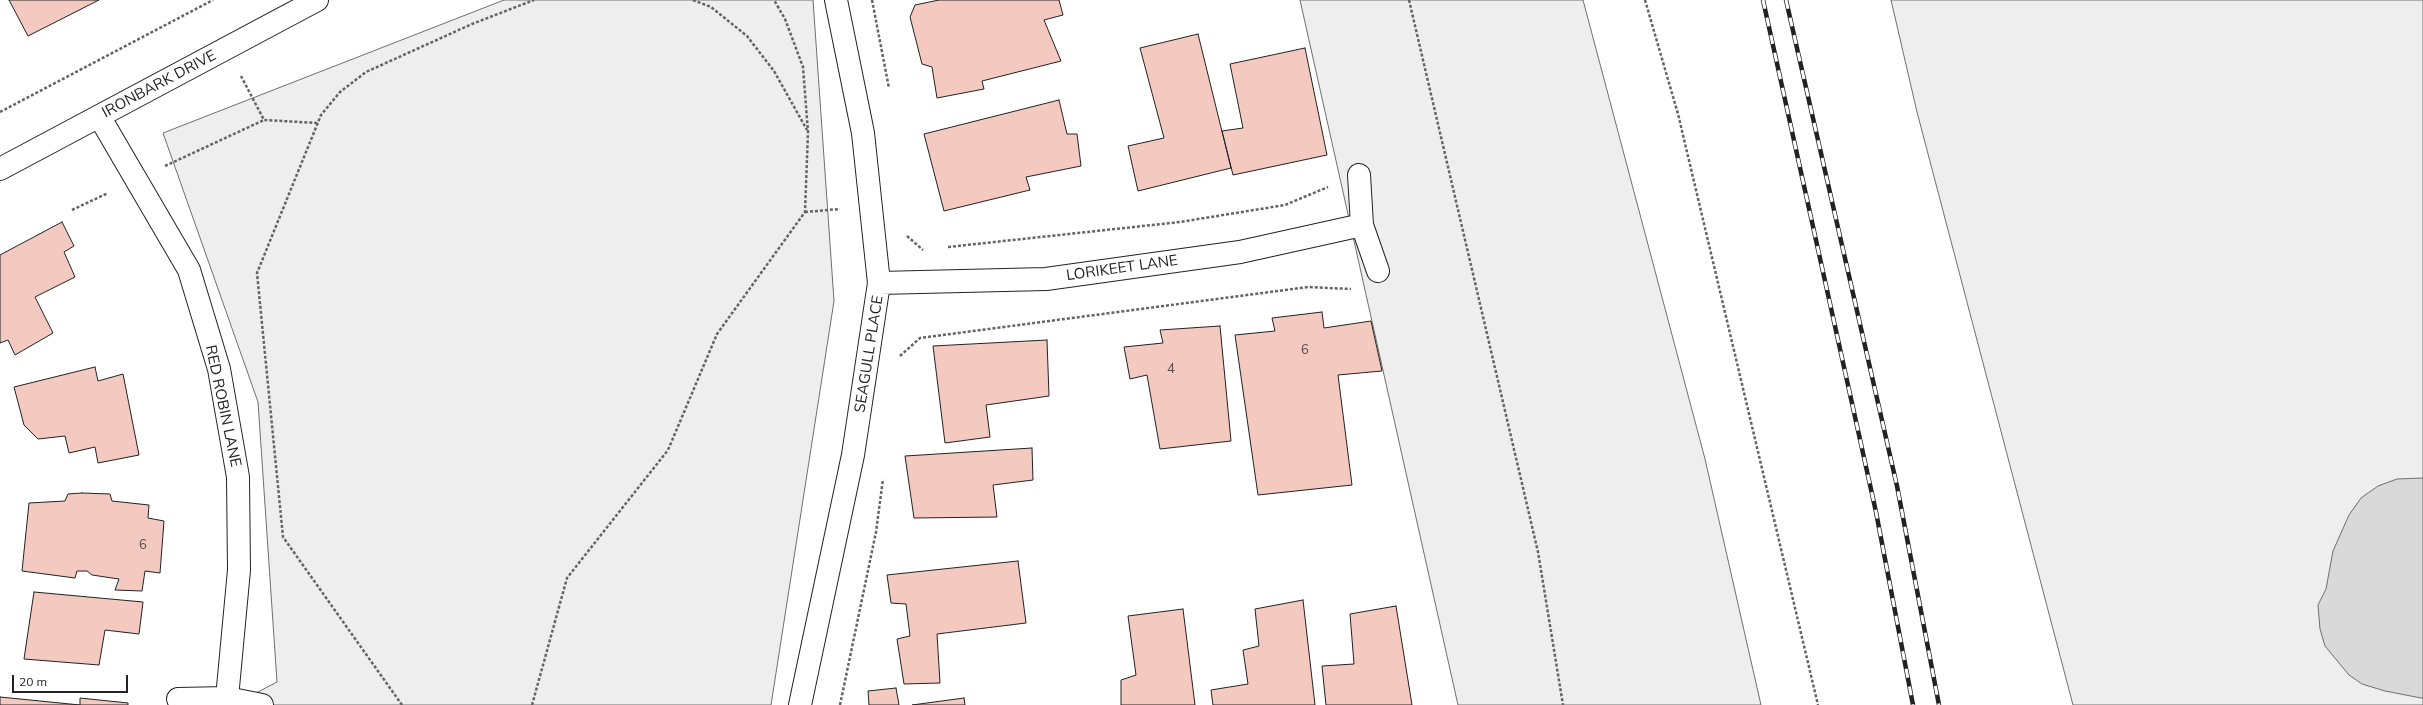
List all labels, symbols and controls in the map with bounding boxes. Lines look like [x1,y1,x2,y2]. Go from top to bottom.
street label: IRONBARK DRIVE [99,46,219,122]
street label: LORIKEET LANE [1065,251,1179,285]
street label: SEAGULL PLACE [851,294,887,414]
house number: 6 [1301,342,1309,358]
street label: RED ROBIN LANE [201,343,245,469]
house number: 4 [1167,361,1175,377]
house number: 6 [139,537,147,553]
scale bar [14,667,130,693]
text: 20 m [19,674,47,689]

